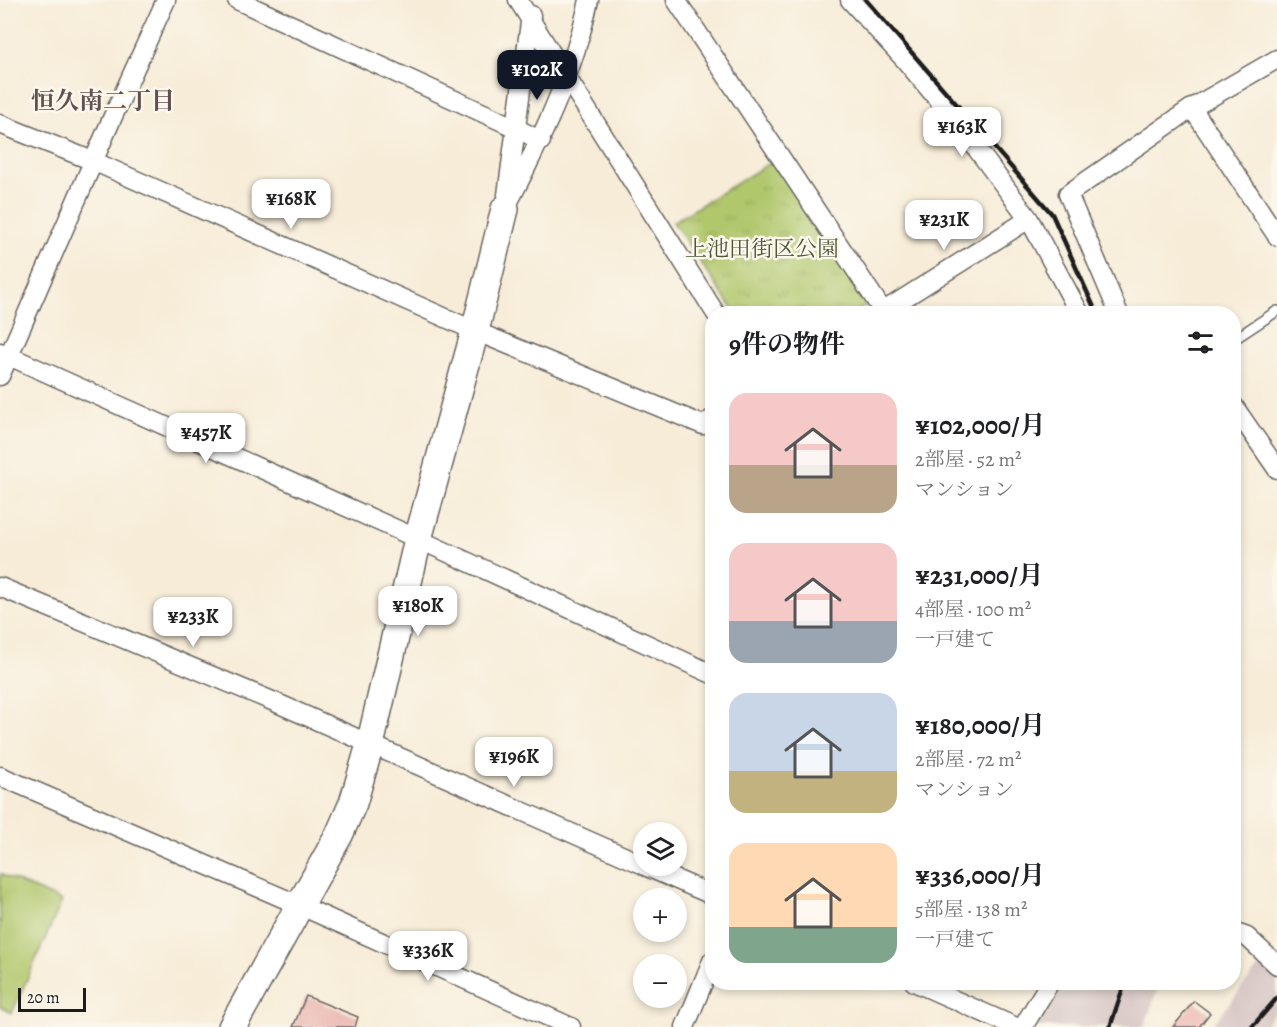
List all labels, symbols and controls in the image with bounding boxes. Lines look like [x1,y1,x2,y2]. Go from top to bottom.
pin: ¥102K [495,50,579,101]
text: ¥102K [511,56,563,83]
district label: 恒久南二丁目 [31,85,175,117]
pin: ¥163K [920,107,1004,158]
text: ¥163K [937,113,987,140]
pin: ¥168K [249,179,333,230]
text: ¥168K [266,185,316,212]
pin: ¥231K [902,200,986,251]
text: ¥231K [919,206,969,233]
park label: 上池田街区公園 [685,234,839,264]
icon: filters [1184,326,1217,359]
text: 9件の物件 [729,327,845,362]
text: ¥102,000/月 [915,408,1046,443]
pin: ¥457K [164,413,248,464]
icon: home [777,417,849,489]
text: ¥457K [180,419,232,446]
text: 2部屋 · 52 m² [915,446,1022,473]
text: マンション [915,476,1014,503]
text: ¥231,000/月 [915,558,1044,593]
icon: home [777,567,849,639]
pin: ¥180K [376,586,460,637]
text: ¥180K [392,592,444,619]
text: 4部屋 · 100 m² [915,596,1031,623]
pin: ¥233K [151,597,235,648]
text: ¥233K [167,603,219,630]
text: 一戸建て [915,626,995,653]
text: ¥180,000/月 [915,708,1046,743]
icon: home [777,717,849,789]
pin: ¥196K [472,737,556,788]
text: ¥196K [489,743,539,770]
text: 2部屋 · 72 m² [915,746,1021,773]
text: マンション [915,776,1014,803]
map controls [633,822,687,1008]
button: layers [633,822,687,876]
text: ¥336,000/月 [915,858,1045,893]
icon: home [777,867,849,939]
button: + [633,888,687,942]
text: 5部屋 · 138 m² [915,896,1028,923]
text: 一戸建て [915,926,995,953]
pin: ¥336K [386,931,470,982]
text: ¥336K [402,937,454,964]
button: − [633,954,687,1008]
scale bar [18,985,86,1012]
text: 20 m [27,987,60,1009]

